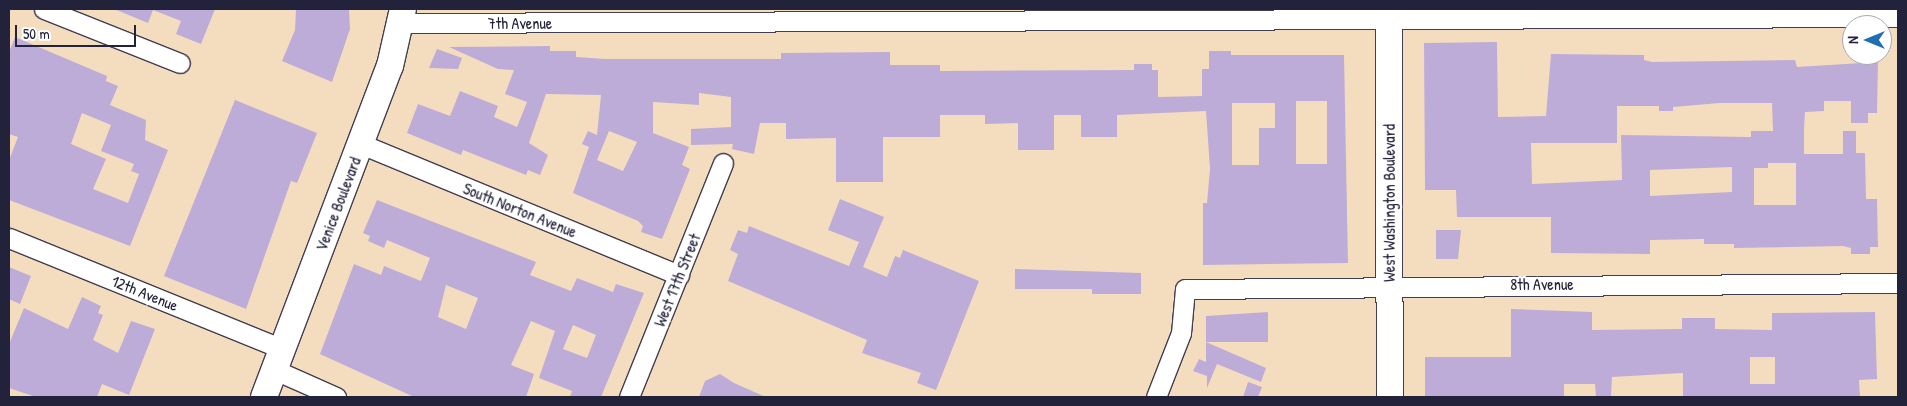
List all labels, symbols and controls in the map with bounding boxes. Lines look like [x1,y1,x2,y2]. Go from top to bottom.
street label: 7th Avenue [488,13,552,33]
scale bar [18,15,139,47]
north arrow [1842,15,1892,65]
text: 50 m [23,23,50,44]
text: N [1843,36,1862,44]
street label: West Washington Boulevard [1379,124,1399,282]
street label: Venice Boulevard [311,154,365,254]
street label: South Norton Avenue [460,178,580,242]
street label: West 17th Street [650,231,704,329]
street label: 12th Avenue [109,271,181,315]
street label: 8th Avenue [1510,274,1574,294]

